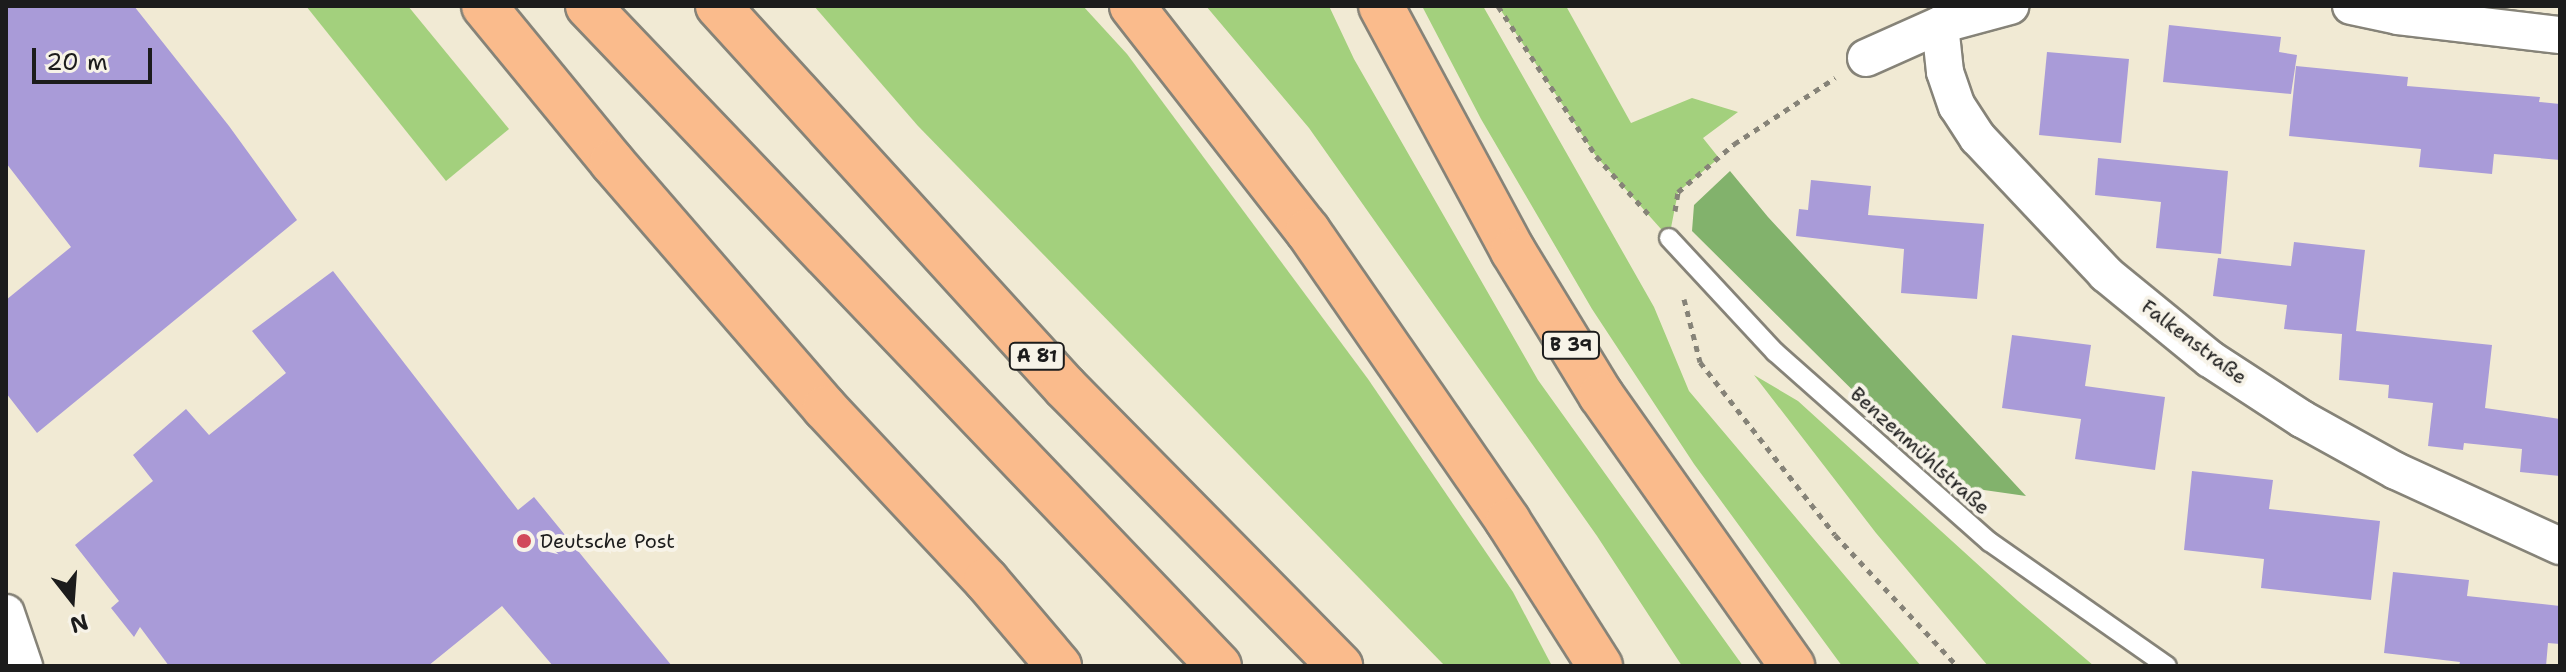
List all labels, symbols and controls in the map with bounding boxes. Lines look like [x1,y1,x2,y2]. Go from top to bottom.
scale bar [36,32,156,82]
text: 20 m [46,46,108,78]
street label: Falkenstraße [2137,295,2251,389]
road number: B 39 [1541,331,1601,359]
road number: A 81 [1007,342,1067,370]
street label: Benzenmühlstraße [1845,382,1995,520]
place label: Deutsche Post [540,529,675,553]
marker: Deutsche Post [515,532,533,550]
north arrow [32,560,112,640]
text: N [67,607,92,640]

